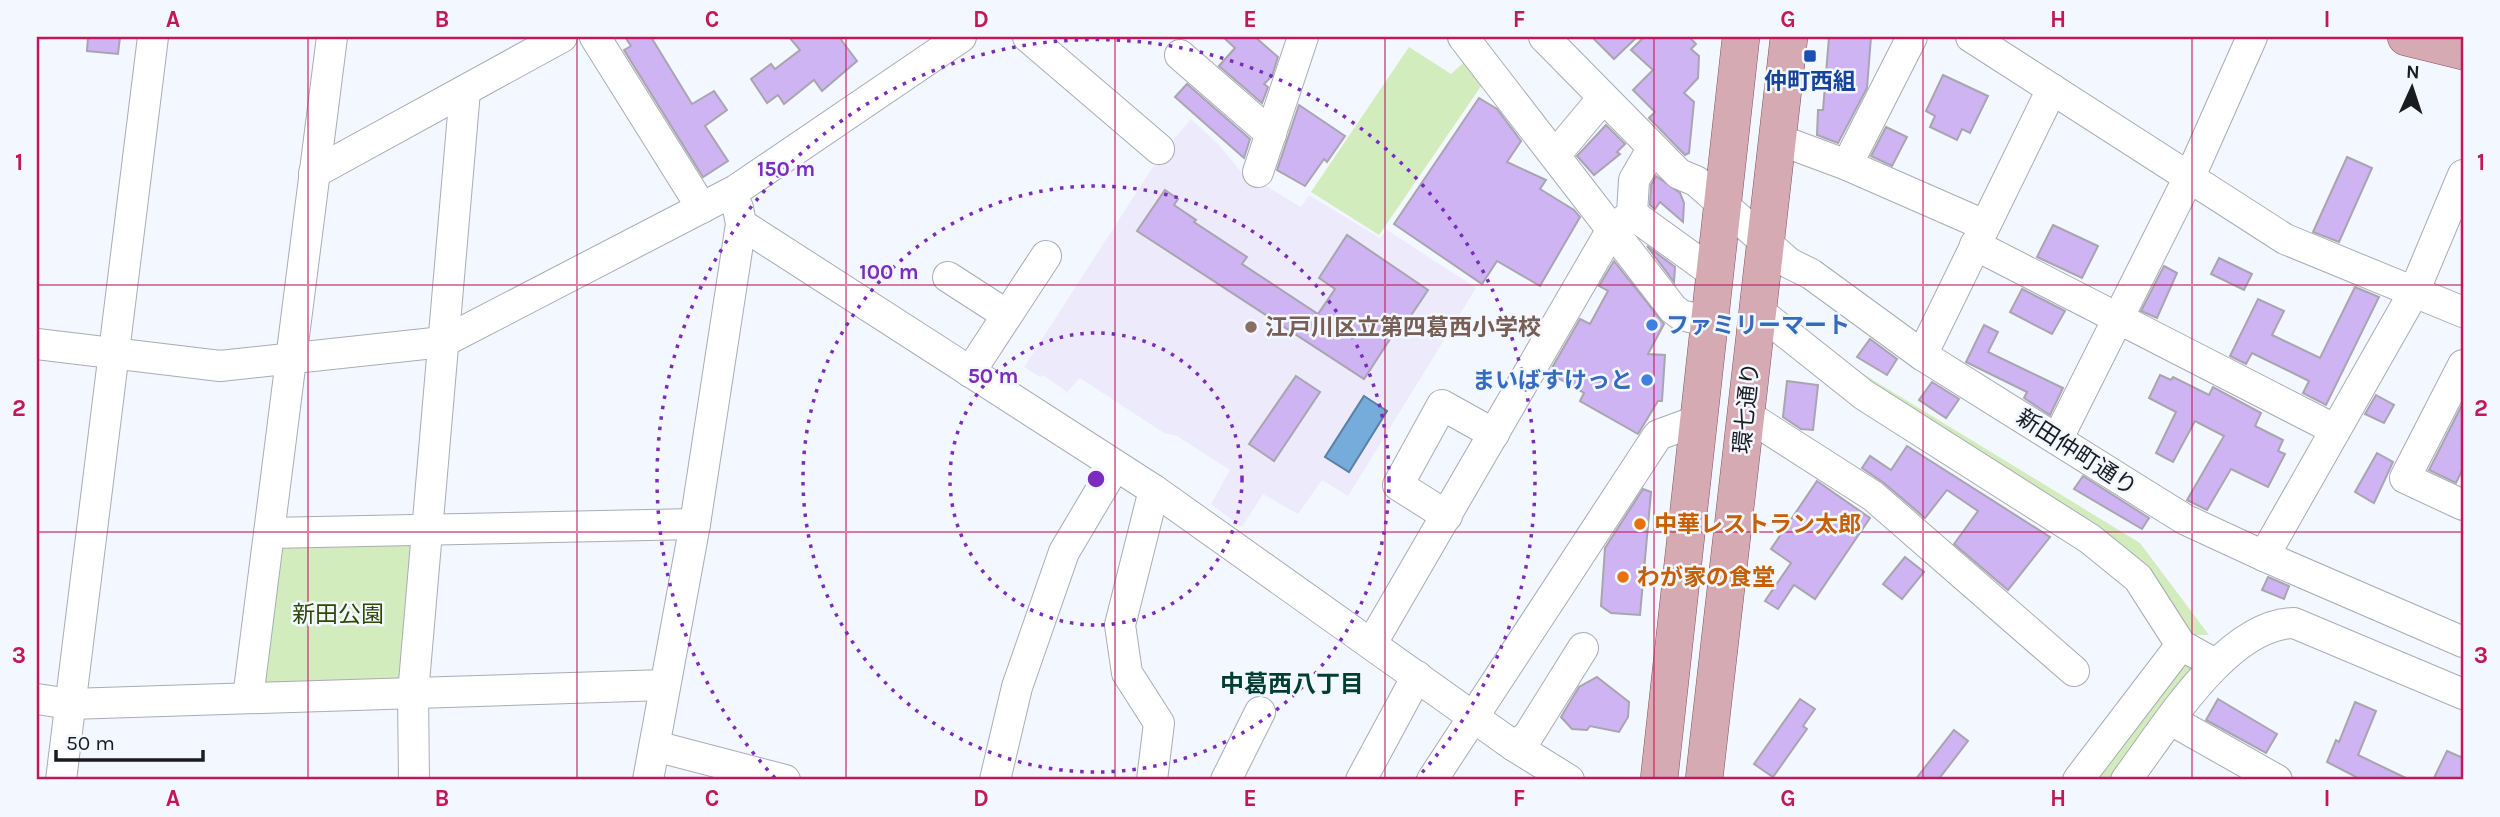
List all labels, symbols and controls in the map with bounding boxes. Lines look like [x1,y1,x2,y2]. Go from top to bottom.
text: A [166,6,180,33]
text: B [435,6,449,33]
text: C [705,6,719,33]
text: D [973,6,989,33]
text: E [1243,6,1257,33]
text: F [1513,6,1525,33]
text: G [1780,6,1796,33]
text: H [2050,6,2066,33]
text: I [2323,6,2331,33]
marker: 仲町西組 [1802,48,1818,64]
north arrow [2378,52,2448,122]
text: N [2405,61,2420,83]
place label: 仲町西組 [1764,68,1856,95]
text: 1 [15,149,23,176]
text: 1 [2477,149,2485,176]
text: 150 m [757,157,815,181]
text: 100 m [859,260,919,284]
place label: ファミリーマート [1666,312,1850,339]
place label: 江戸川区立第四葛西小学校 [1265,314,1541,341]
marker: ファミリーマート [1644,317,1660,333]
marker: 江戸川区立第四葛西小学校 [1243,319,1259,335]
street label: 環七通り [1728,361,1765,455]
text: 50 m [968,364,1018,388]
place label: まいばすけっと [1472,367,1633,394]
marker: まいばすけっと [1639,372,1655,388]
text: 2 [12,395,26,422]
text: 2 [2474,395,2488,422]
street label: 新田仲町通り [2012,404,2142,501]
centre of rings [1084,467,1108,491]
place label: 中華レストラン太郎 [1654,511,1861,538]
marker: 中華レストラン太郎 [1632,516,1648,532]
place label: わが家の食堂 [1637,564,1775,591]
marker: わが家の食堂 [1615,569,1631,585]
park label: 新田公園 [292,601,384,628]
text: 3 [12,642,26,669]
text: 3 [2474,642,2488,669]
district label: 中葛西八丁目 [1220,670,1364,698]
scale bar [56,719,203,763]
text: 50 m [66,731,115,755]
text: A [166,785,180,812]
text: B [435,785,449,812]
text: C [705,785,719,812]
text: D [973,785,989,812]
text: E [1243,785,1257,812]
text: F [1513,785,1525,812]
text: G [1780,785,1796,812]
text: H [2050,785,2066,812]
text: I [2323,785,2331,812]

